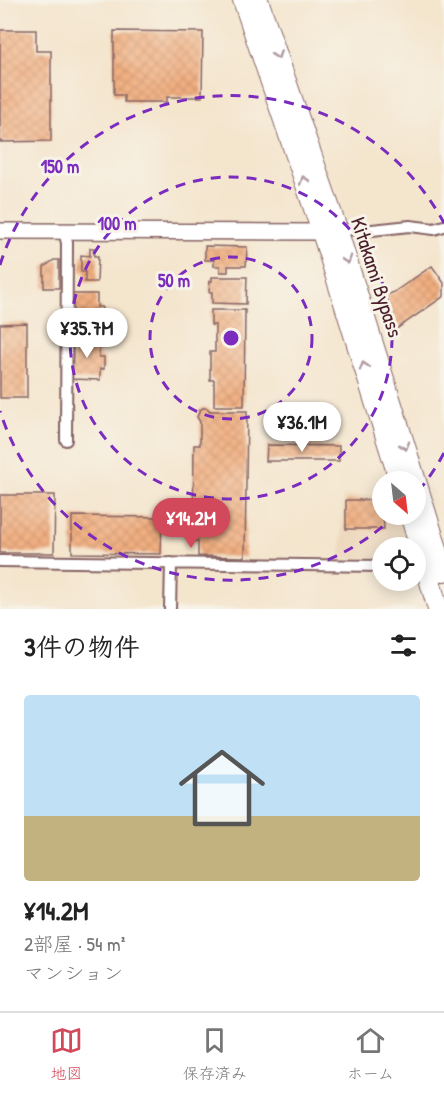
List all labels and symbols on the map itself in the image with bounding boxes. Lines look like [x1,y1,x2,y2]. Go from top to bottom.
one-way arrow [270,49,283,60]
text: 150 m [41,154,79,179]
one-way arrow [299,175,312,186]
text: 100 m [97,211,137,236]
street label: Kitakami Bypass [344,213,410,341]
one-way arrow [340,254,352,265]
text: 50 m [158,268,190,293]
pin: ¥35.7M [38,308,136,359]
centre of rings [221,328,241,348]
one-way arrow [358,361,371,371]
pin: ¥36.1M [253,402,351,453]
one-way arrow [398,440,410,451]
north arrow [372,471,426,525]
pin: ¥14.2M [142,498,240,549]

